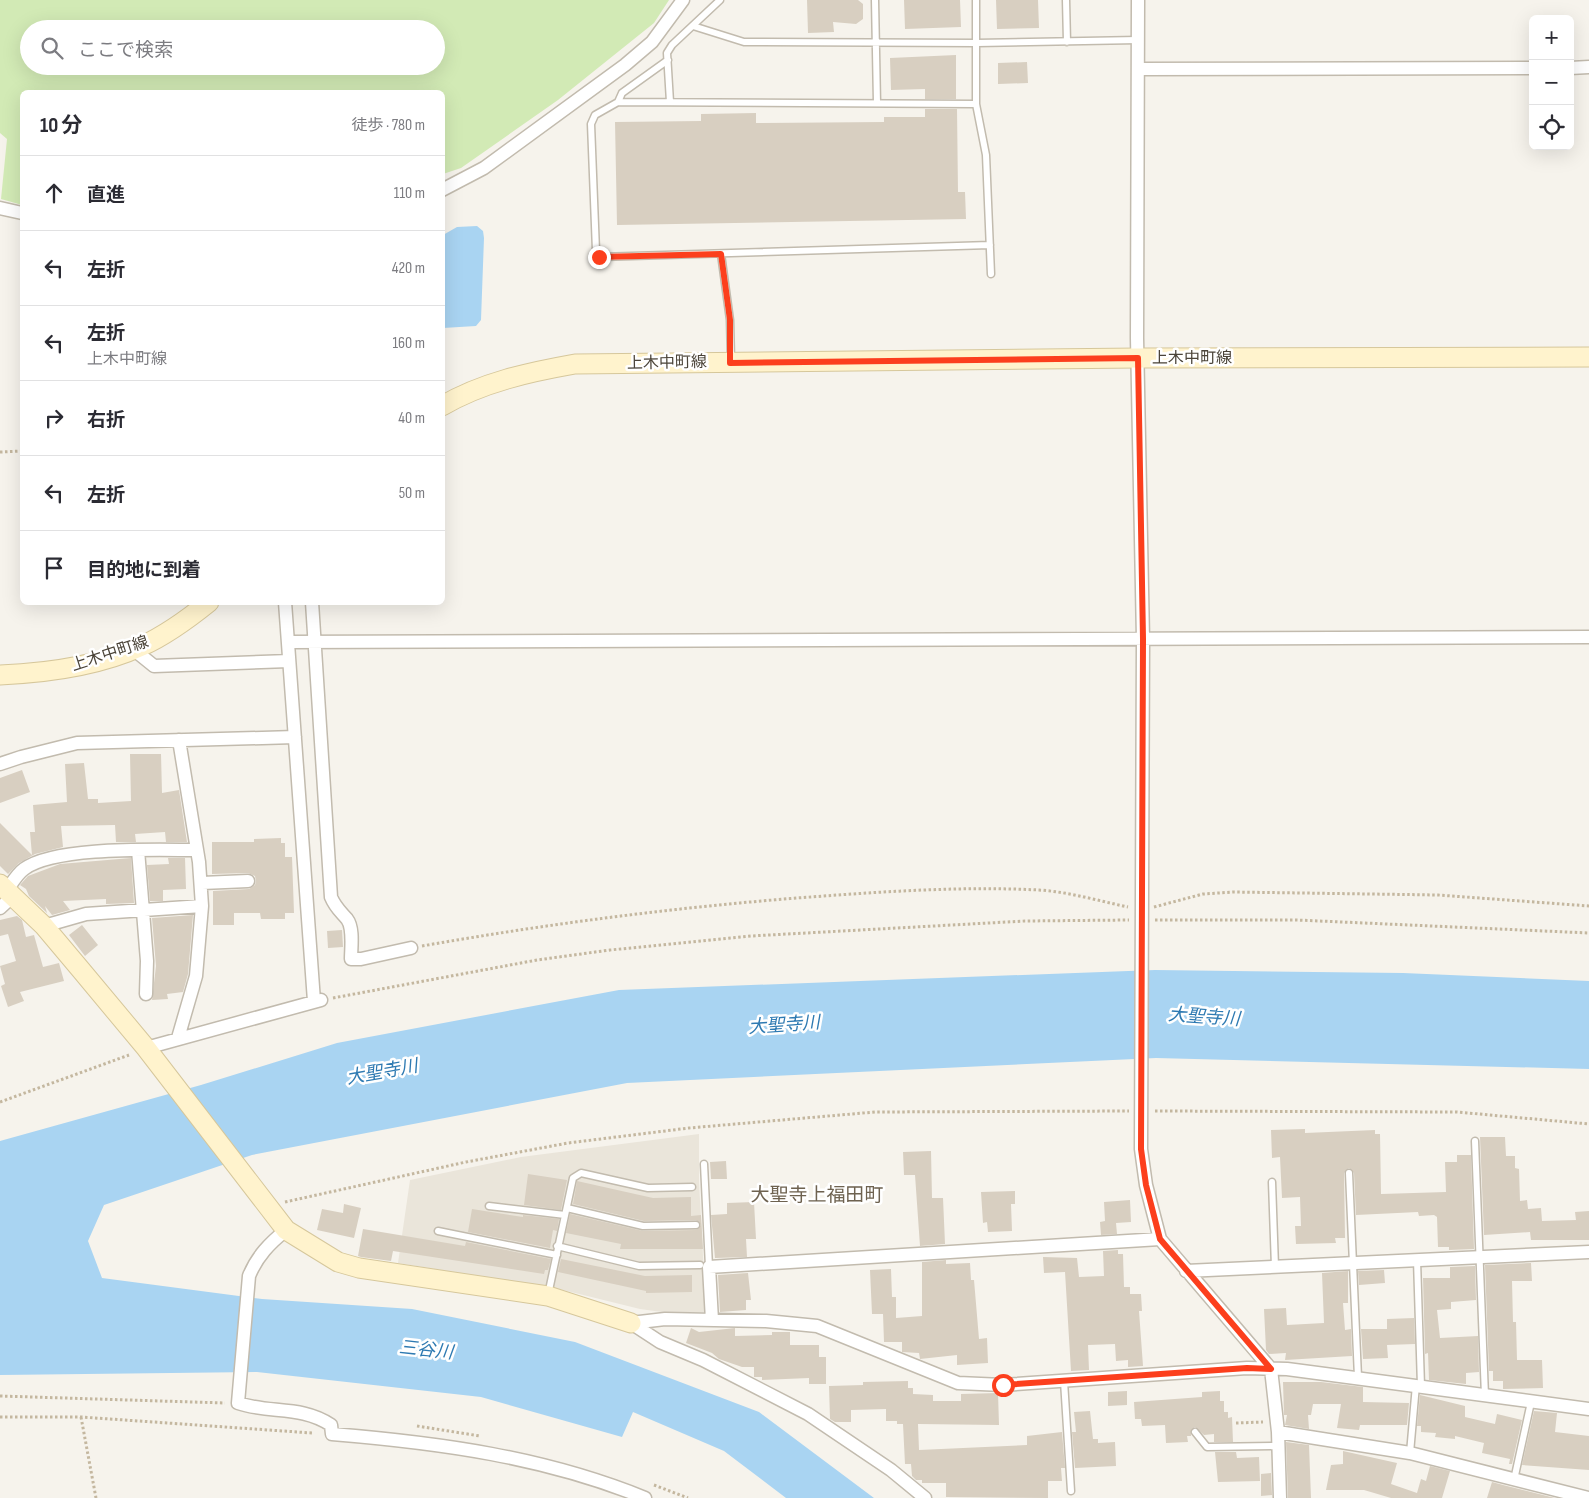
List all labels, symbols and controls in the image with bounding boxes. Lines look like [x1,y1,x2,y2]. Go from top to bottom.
map controls [1529,15,1574,150]
button: + [1529,15,1574,60]
search box [20,20,445,75]
icon: search [38,34,66,62]
text: ここで検索 [78,39,173,62]
button: − [1529,60,1574,105]
button: locate [1529,105,1574,150]
text: 10 分 [40,113,83,138]
text: 徒歩 · 780 m [351,116,425,135]
icon: ahead [40,179,68,207]
text: 直進 [87,184,125,207]
text: 110 m [394,184,425,203]
route end [588,246,611,269]
icon: left [40,254,68,282]
text: 左折 [87,259,125,282]
text: 420 m [392,259,425,278]
text: 左折 [87,322,125,345]
icon: left [40,329,68,357]
text: 160 m [392,334,425,353]
street label: 上木中町線 [1152,349,1232,368]
text: 上木中町線 [87,350,167,369]
street label: 上木中町線 [627,353,707,373]
icon: right [40,404,68,432]
text: 右折 [87,409,125,432]
text: 40 m [398,409,425,428]
icon: left [40,479,68,507]
text: 左折 [87,484,125,507]
text: 50 m [399,484,425,503]
icon: arrive [40,554,68,582]
text: 目的地に到着 [87,559,201,582]
street label: 上木中町線 [69,633,151,675]
water label: 大聖寺川 [1167,1004,1243,1030]
water label: 大聖寺川 [747,1012,823,1038]
water label: 大聖寺川 [345,1055,421,1089]
district label: 大聖寺上福田町 [750,1184,884,1207]
water label: 三谷川 [398,1337,456,1363]
route start [992,1374,1015,1397]

